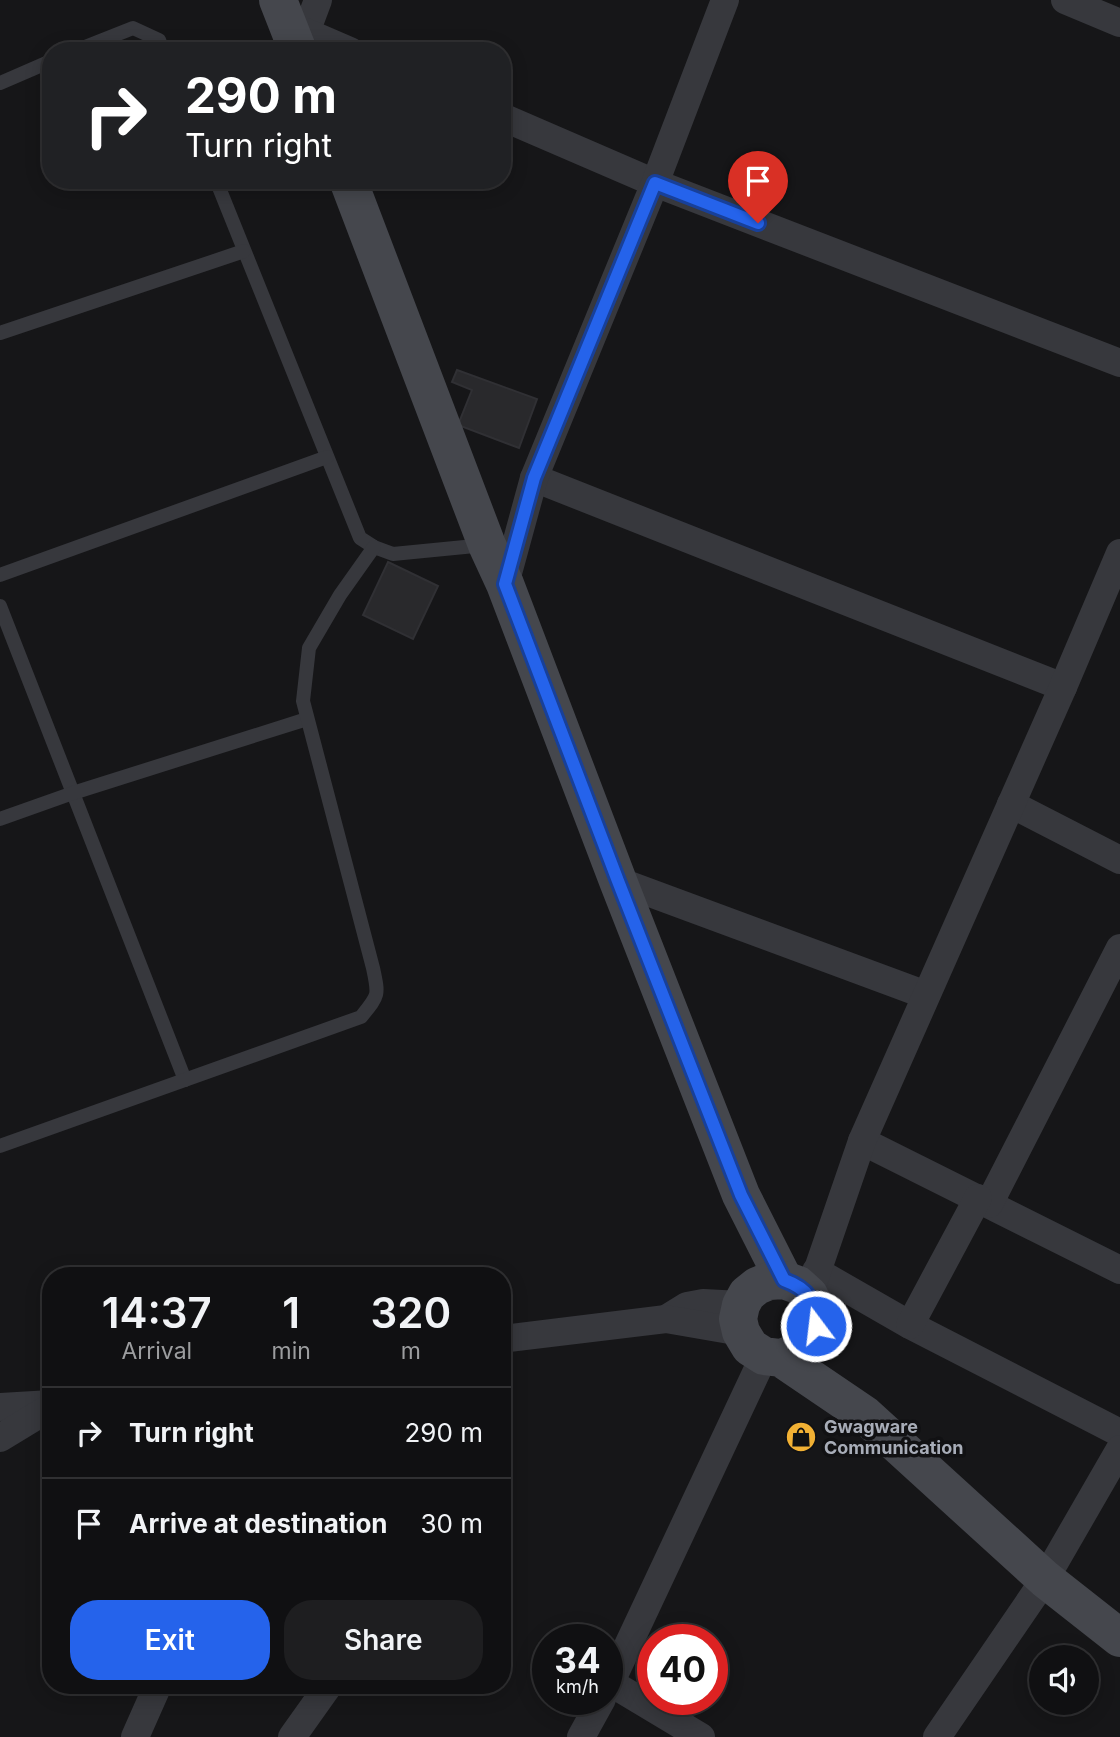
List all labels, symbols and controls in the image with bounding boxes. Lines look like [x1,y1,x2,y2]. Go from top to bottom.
text: 290 m [185,66,337,125]
icon: right [70,70,161,161]
text: Turn right [185,126,332,165]
pin [728,151,788,223]
icon: arrive [739,162,777,200]
text: 14:37 [102,1287,212,1338]
text: 1 [282,1287,300,1338]
text: 320 [371,1287,451,1338]
position arrow [779,1289,853,1363]
text: Arrival [121,1337,192,1365]
text: min [272,1337,311,1365]
text: m [401,1337,421,1365]
icon: right [70,1414,108,1452]
place label: Gwagware Communication [824,1416,963,1458]
text: Turn right [129,1417,254,1448]
text: 290 m [405,1417,483,1448]
shop icon: Gwagware Communication [784,1420,818,1454]
icon: arrive [70,1505,108,1543]
text: Arrive at destination [129,1508,388,1539]
text: 30 m [420,1508,483,1539]
button: Exit [70,1600,270,1680]
button: Share [284,1600,483,1680]
speed limit sign: 40 [637,1624,728,1715]
text: 34 [554,1639,601,1681]
map controls [1029,1645,1099,1715]
button: sound [1029,1645,1099,1715]
text: km/h [556,1676,599,1697]

